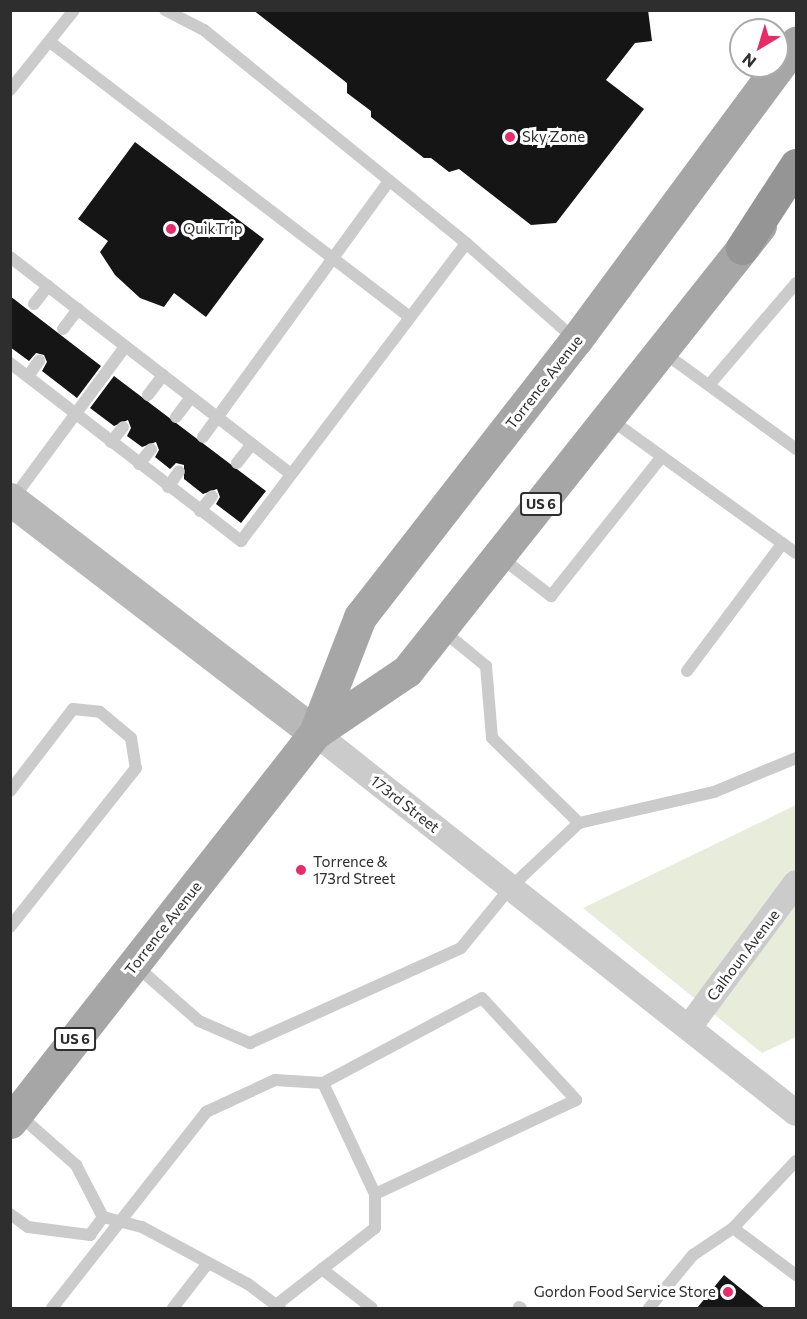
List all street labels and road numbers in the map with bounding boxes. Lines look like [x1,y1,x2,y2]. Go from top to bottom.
street label: Torrence Avenue [502,332,586,432]
road number: US 6 [520,493,562,515]
street label: 173rd Street [367,771,443,837]
street label: Torrence Avenue [121,878,205,978]
street label: Calhoun Avenue [703,906,783,1004]
road number: US 6 [54,1028,96,1050]

